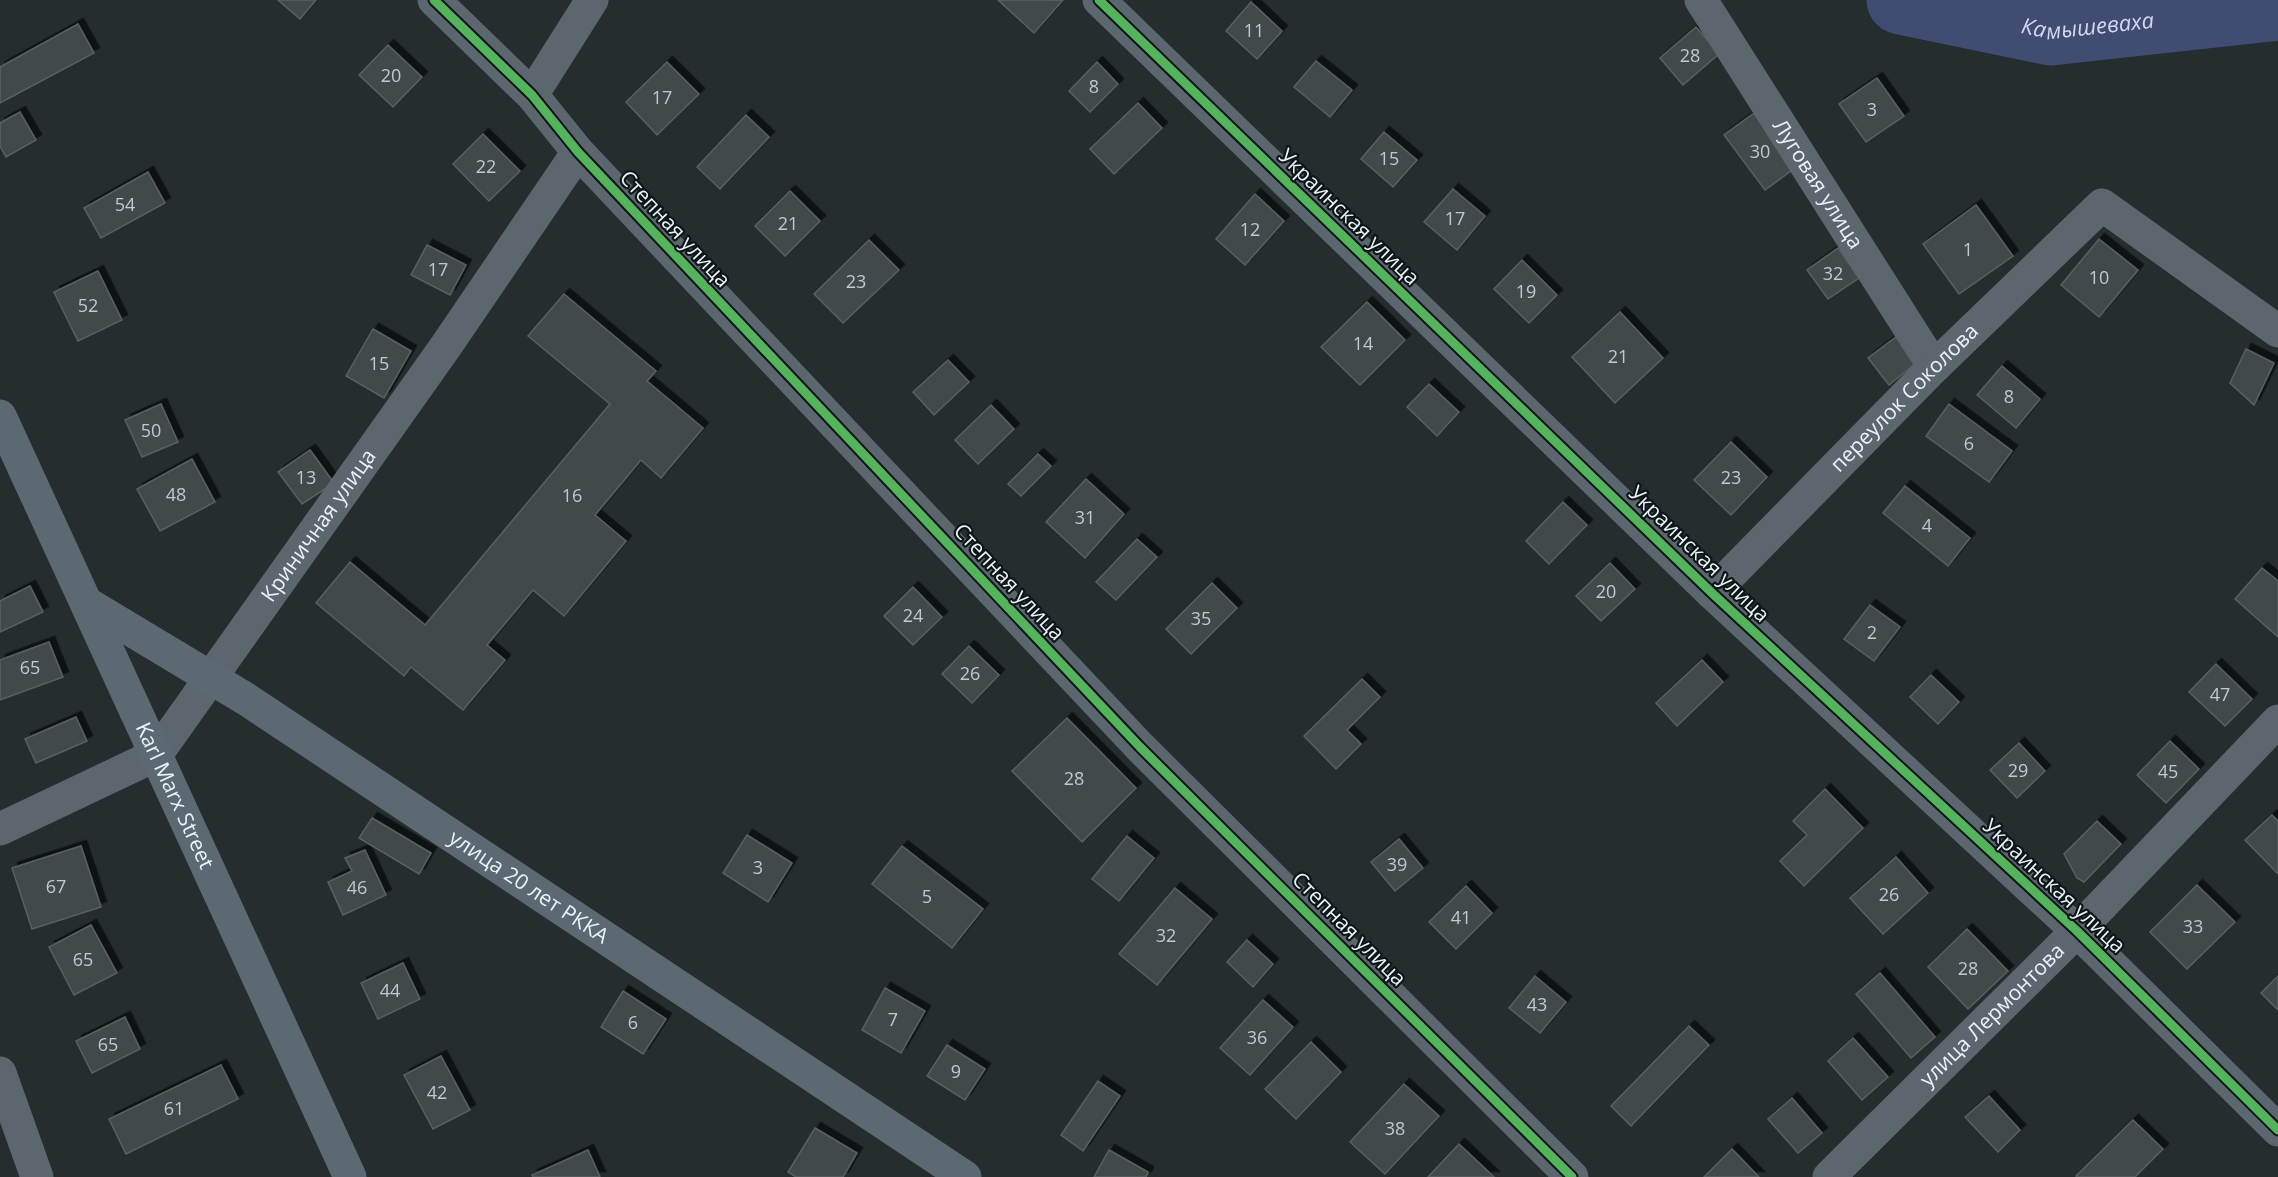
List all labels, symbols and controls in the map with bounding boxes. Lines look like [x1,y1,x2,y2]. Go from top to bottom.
water label: Камышеваха [2019,4,2155,45]
house number: 11 [1244,18,1264,42]
house number: 28 [1680,43,1700,67]
house number: 20 [381,63,401,87]
house number: 8 [1089,74,1099,98]
house number: 17 [652,85,672,109]
house number: 3 [1867,97,1877,121]
street label: Луговая улица [1767,113,1870,254]
house number: 30 [1750,139,1770,163]
street label: Украинская улица [1273,142,1426,291]
house number: 15 [1379,146,1399,170]
house number: 22 [476,154,496,178]
street label: Степная улица [614,164,737,293]
house number: 54 [115,192,135,216]
house number: 17 [1445,206,1465,230]
house number: 21 [778,211,798,235]
house number: 12 [1240,217,1260,241]
house number: 1 [1963,237,1973,261]
house number: 17 [428,257,448,281]
house number: 32 [1823,261,1843,285]
house number: 10 [2089,265,2109,289]
house number: 23 [846,269,866,293]
house number: 19 [1516,279,1536,303]
house number: 52 [78,293,98,317]
street label: переулок Соколова [1824,317,1984,478]
house number: 14 [1353,331,1373,355]
house number: 21 [1608,344,1628,368]
house number: 15 [369,351,389,375]
house number: 8 [2004,384,2014,408]
house number: 50 [141,418,161,442]
house number: 6 [1964,431,1974,455]
street label: Криничная улица [254,443,382,607]
house number: 13 [296,465,316,489]
house number: 23 [1721,465,1741,489]
street label: Украинская улица [1623,479,1776,628]
house number: 48 [166,482,186,506]
house number: 16 [562,483,582,507]
house number: 31 [1075,505,1095,529]
house number: 4 [1922,513,1932,537]
street label: Степная улица [948,517,1071,646]
house number: 20 [1596,579,1616,603]
house number: 24 [903,603,923,627]
house number: 35 [1191,606,1211,630]
house number: 2 [1867,620,1877,644]
house number: 65 [20,655,40,679]
house number: 26 [960,661,980,685]
house number: 47 [2210,682,2230,706]
street label: Karl Marx Street [130,718,221,873]
house number: 29 [2008,758,2028,782]
house number: 45 [2158,759,2178,783]
house number: 28 [1064,766,1084,790]
street label: Украинская улица [1977,812,2132,959]
street label: улица 20 лет РККА [444,823,615,950]
house number: 39 [1387,852,1407,876]
house number: 3 [753,855,763,879]
street label: Степная улица [1287,865,1413,991]
house number: 67 [46,874,66,898]
house number: 46 [347,875,367,899]
house number: 26 [1879,882,1899,906]
house number: 5 [922,884,932,908]
house number: 41 [1451,905,1471,929]
house number: 33 [2183,914,2203,938]
house number: 32 [1156,923,1176,947]
street label: улица Лермонтова [1913,936,2070,1092]
house number: 65 [73,947,93,971]
house number: 28 [1958,956,1978,980]
house number: 44 [380,978,400,1002]
house number: 43 [1527,992,1547,1016]
house number: 7 [888,1007,898,1031]
house number: 6 [628,1010,638,1034]
house number: 36 [1247,1025,1267,1049]
house number: 65 [98,1032,118,1056]
house number: 9 [951,1059,961,1083]
house number: 42 [427,1080,447,1104]
house number: 61 [164,1096,184,1120]
house number: 38 [1385,1116,1405,1140]

